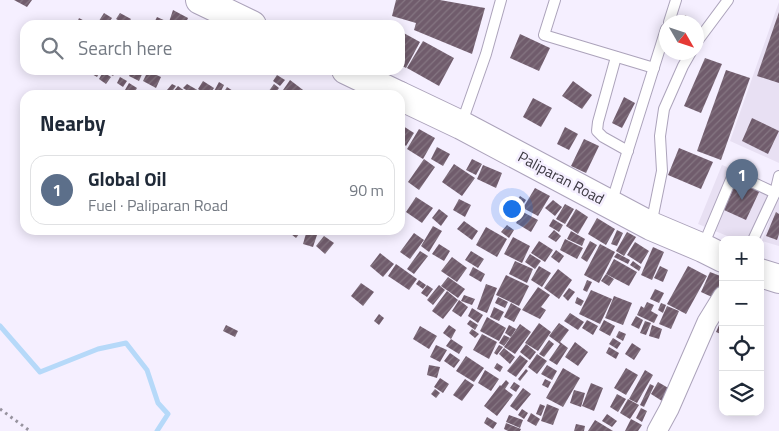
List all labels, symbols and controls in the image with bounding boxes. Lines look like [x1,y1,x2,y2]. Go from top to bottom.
north arrow [659,15,704,60]
search box [20,20,405,75]
text: Search here [78,33,172,62]
icon: search [38,34,66,62]
text: Nearby [40,107,105,139]
street label: Paliparan Road [514,145,609,210]
pin: 1 [726,159,758,200]
text: Global Oil [88,164,167,193]
text: 1 [53,178,61,202]
text: 90 m [349,178,384,202]
text: Fuel · Paliparan Road [88,193,228,217]
your location [499,196,525,222]
map controls [719,236,764,416]
button: + [719,236,764,281]
button: − [719,281,764,326]
button: locate [719,326,764,371]
button: layers [719,371,764,416]

